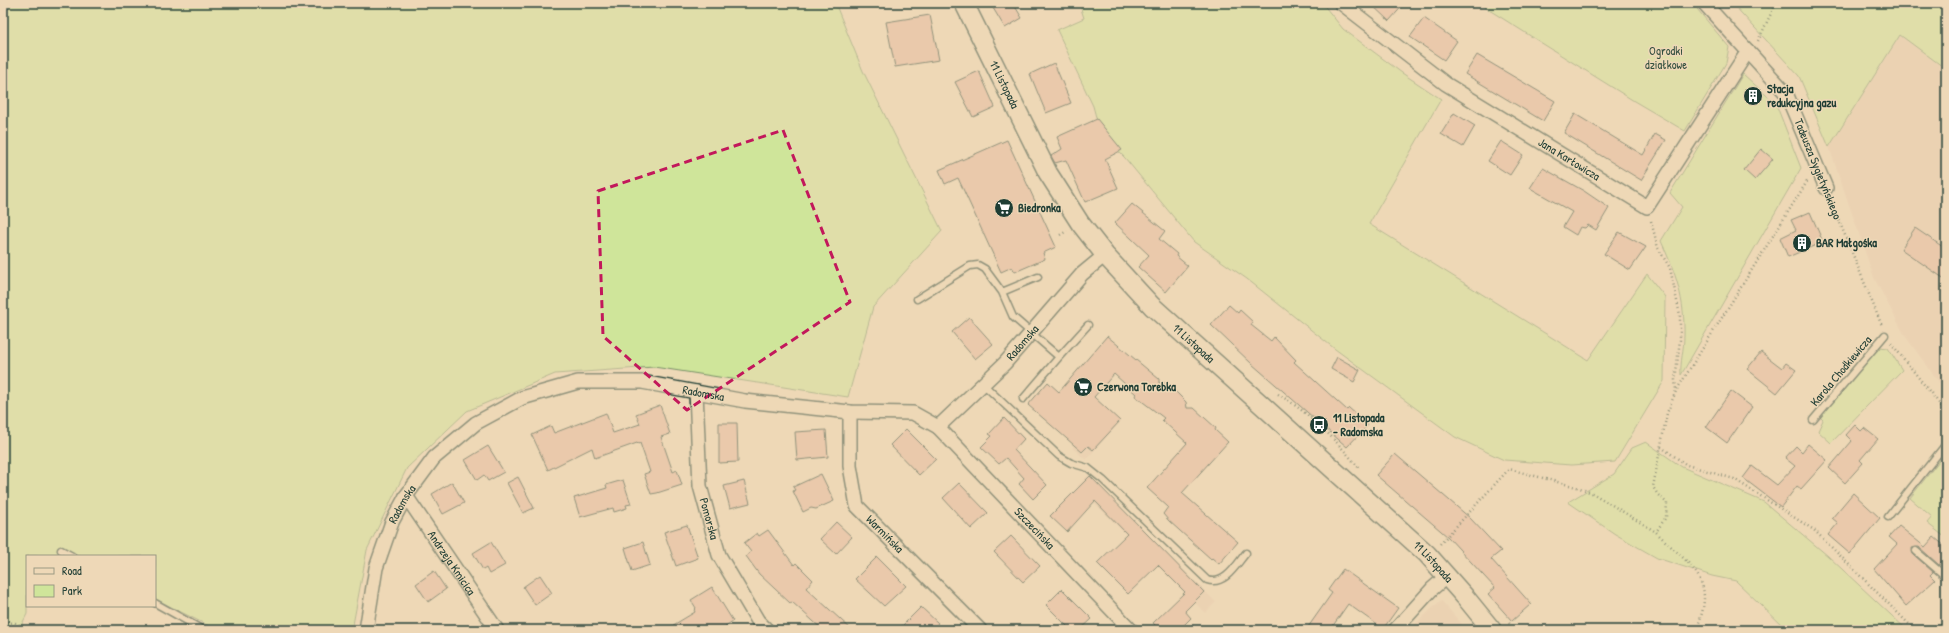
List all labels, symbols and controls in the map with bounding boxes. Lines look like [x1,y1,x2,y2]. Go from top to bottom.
park label: Ogrodki działkowe [1645,42,1687,73]
street label: 11 Listopada [986,57,1024,111]
place label: Stacja redukcyjna gazu [1767,80,1836,112]
building icon: Stacja redukcyjna gazu [1742,85,1764,107]
street label: Tadeusza Sygietyńskiego [1791,116,1846,222]
street label: Jana Karłowicza [1535,133,1604,185]
supermarket icon: Biedronka [993,197,1015,219]
place label: Biedronka [1018,199,1061,216]
building icon: BAR Małgośka [1791,232,1813,254]
place label: BAR Małgośka [1816,234,1877,252]
street label: 11 Listopada [1169,320,1219,367]
street label: Radomska [1002,321,1043,364]
street label: Karola Chodkiewicza [1806,332,1875,410]
supermarket icon: Czerwona Torebka [1072,376,1094,398]
place label: Czerwona Torebka [1097,378,1176,395]
street label: Radomska [681,381,726,405]
place label: 11 Listopada - Radomska [1333,409,1385,440]
bus stop icon: 11 Listopada - Radomska [1308,414,1330,436]
street label: Radomska [384,481,420,526]
street label: Pomorska [696,496,723,542]
street label: Szczecińska [1011,503,1059,553]
street label: Warmińska [862,511,908,557]
street label: Andrzeja Kmicica [424,527,480,599]
street label: 11 Listopada [1410,537,1457,586]
legend [26,555,156,607]
text: Road [62,562,82,579]
text: Park [62,582,82,599]

